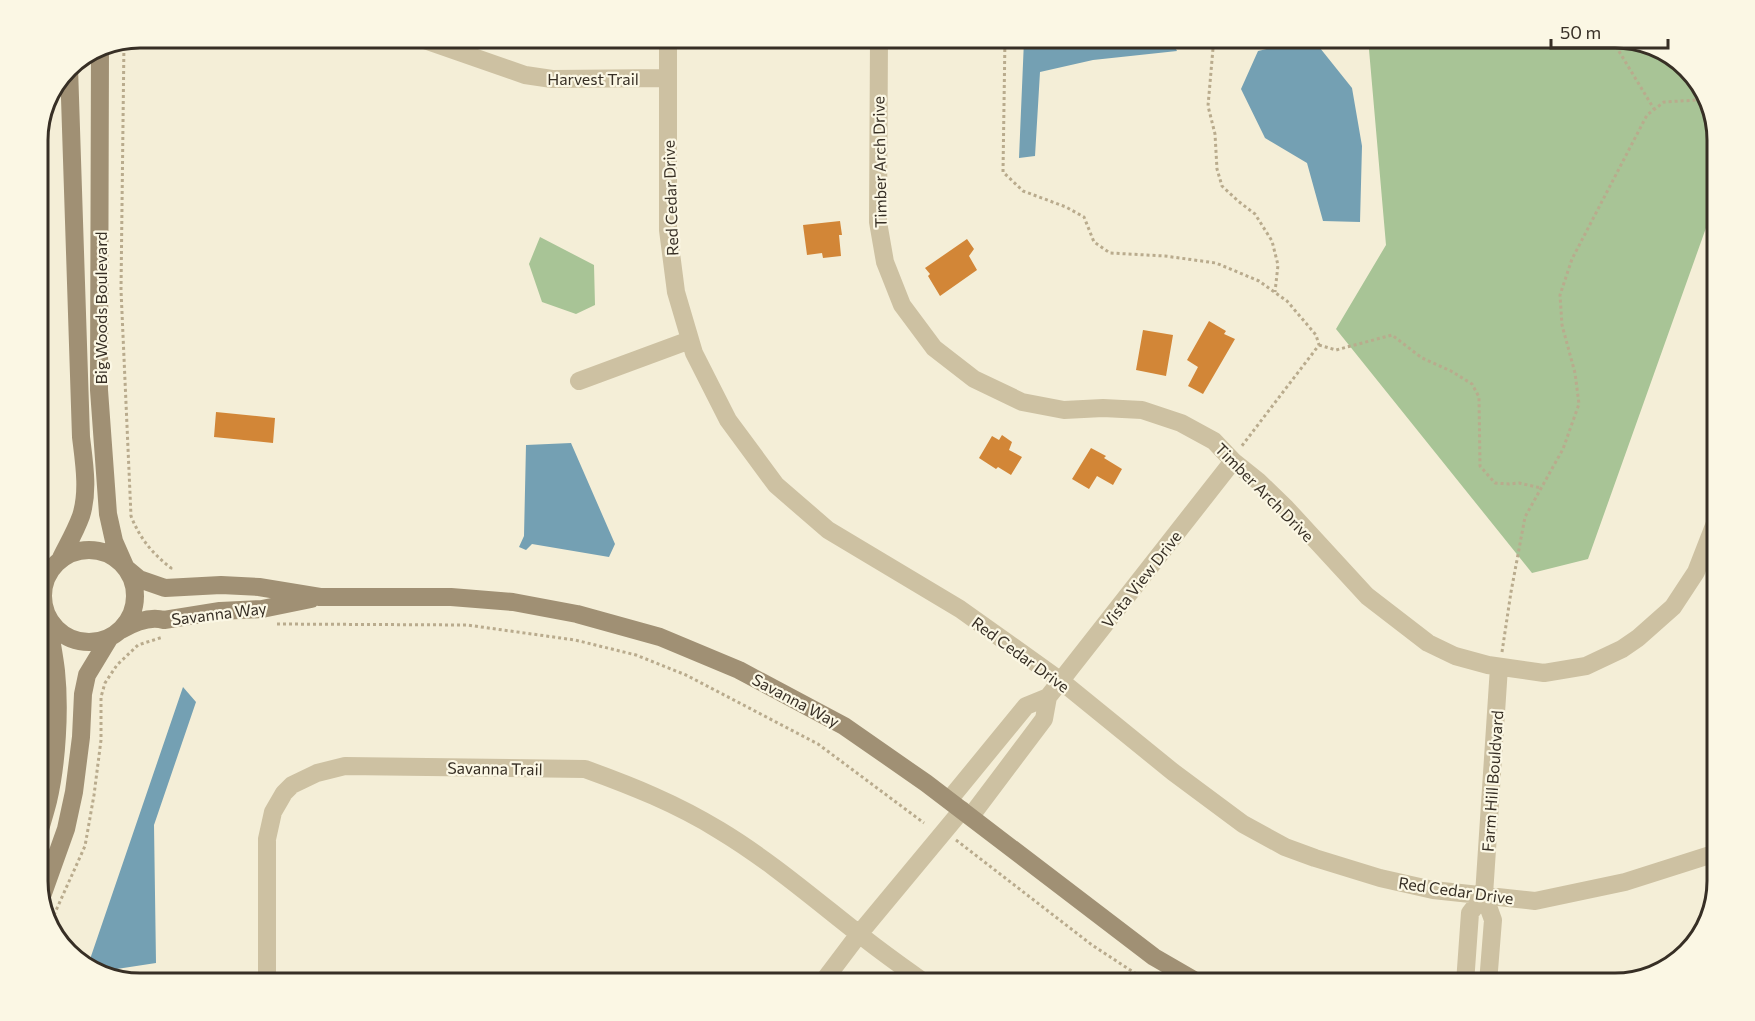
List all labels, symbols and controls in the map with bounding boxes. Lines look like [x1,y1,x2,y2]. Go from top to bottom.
scale bar [1551,12,1668,50]
text: 50 m [1560,21,1601,43]
street label: Harvest Trail [547,69,639,88]
street label: Timber Arch Drive [868,96,890,228]
street label: Red Cedar Drive [658,140,682,256]
street label: Big Woods Boulevard [91,232,110,384]
street label: Timber Arch Drive [1212,439,1318,545]
street label: Vista View Drive [1097,527,1185,631]
street label: Savanna Way [170,598,268,628]
street label: Red Cedar Drive [968,612,1074,696]
street label: Savanna Way [749,669,843,731]
street label: Farm Hill Bouldvard [1478,710,1506,852]
street label: Savanna Trail [447,758,543,778]
street label: Red Cedar Drive [1397,873,1515,907]

